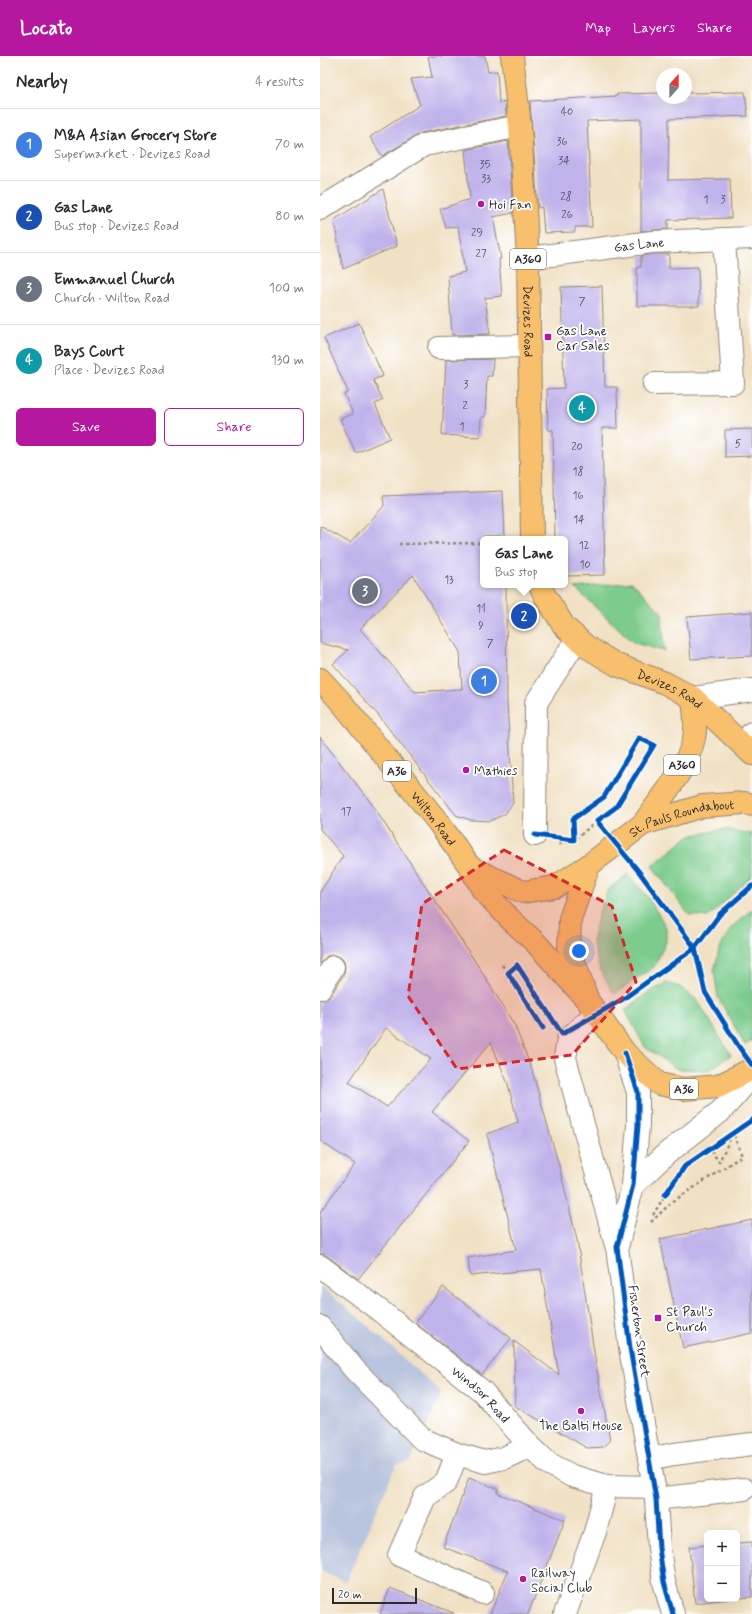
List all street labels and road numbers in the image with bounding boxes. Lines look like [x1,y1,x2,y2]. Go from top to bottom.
street label: Gas Lane [613,235,665,257]
road number: A360 [510,249,546,269]
street label: Devizes Road [518,285,536,357]
street label: Devizes Road [634,666,706,713]
road number: A360 [664,755,700,775]
road number: A36 [383,761,411,781]
street label: Wilton Road [406,788,459,850]
street label: St. Pauls Roundabout [626,797,735,842]
road number: A36 [670,1079,698,1099]
street label: Fisherton Street [624,1284,653,1379]
street label: Windsor Road [447,1363,513,1427]

